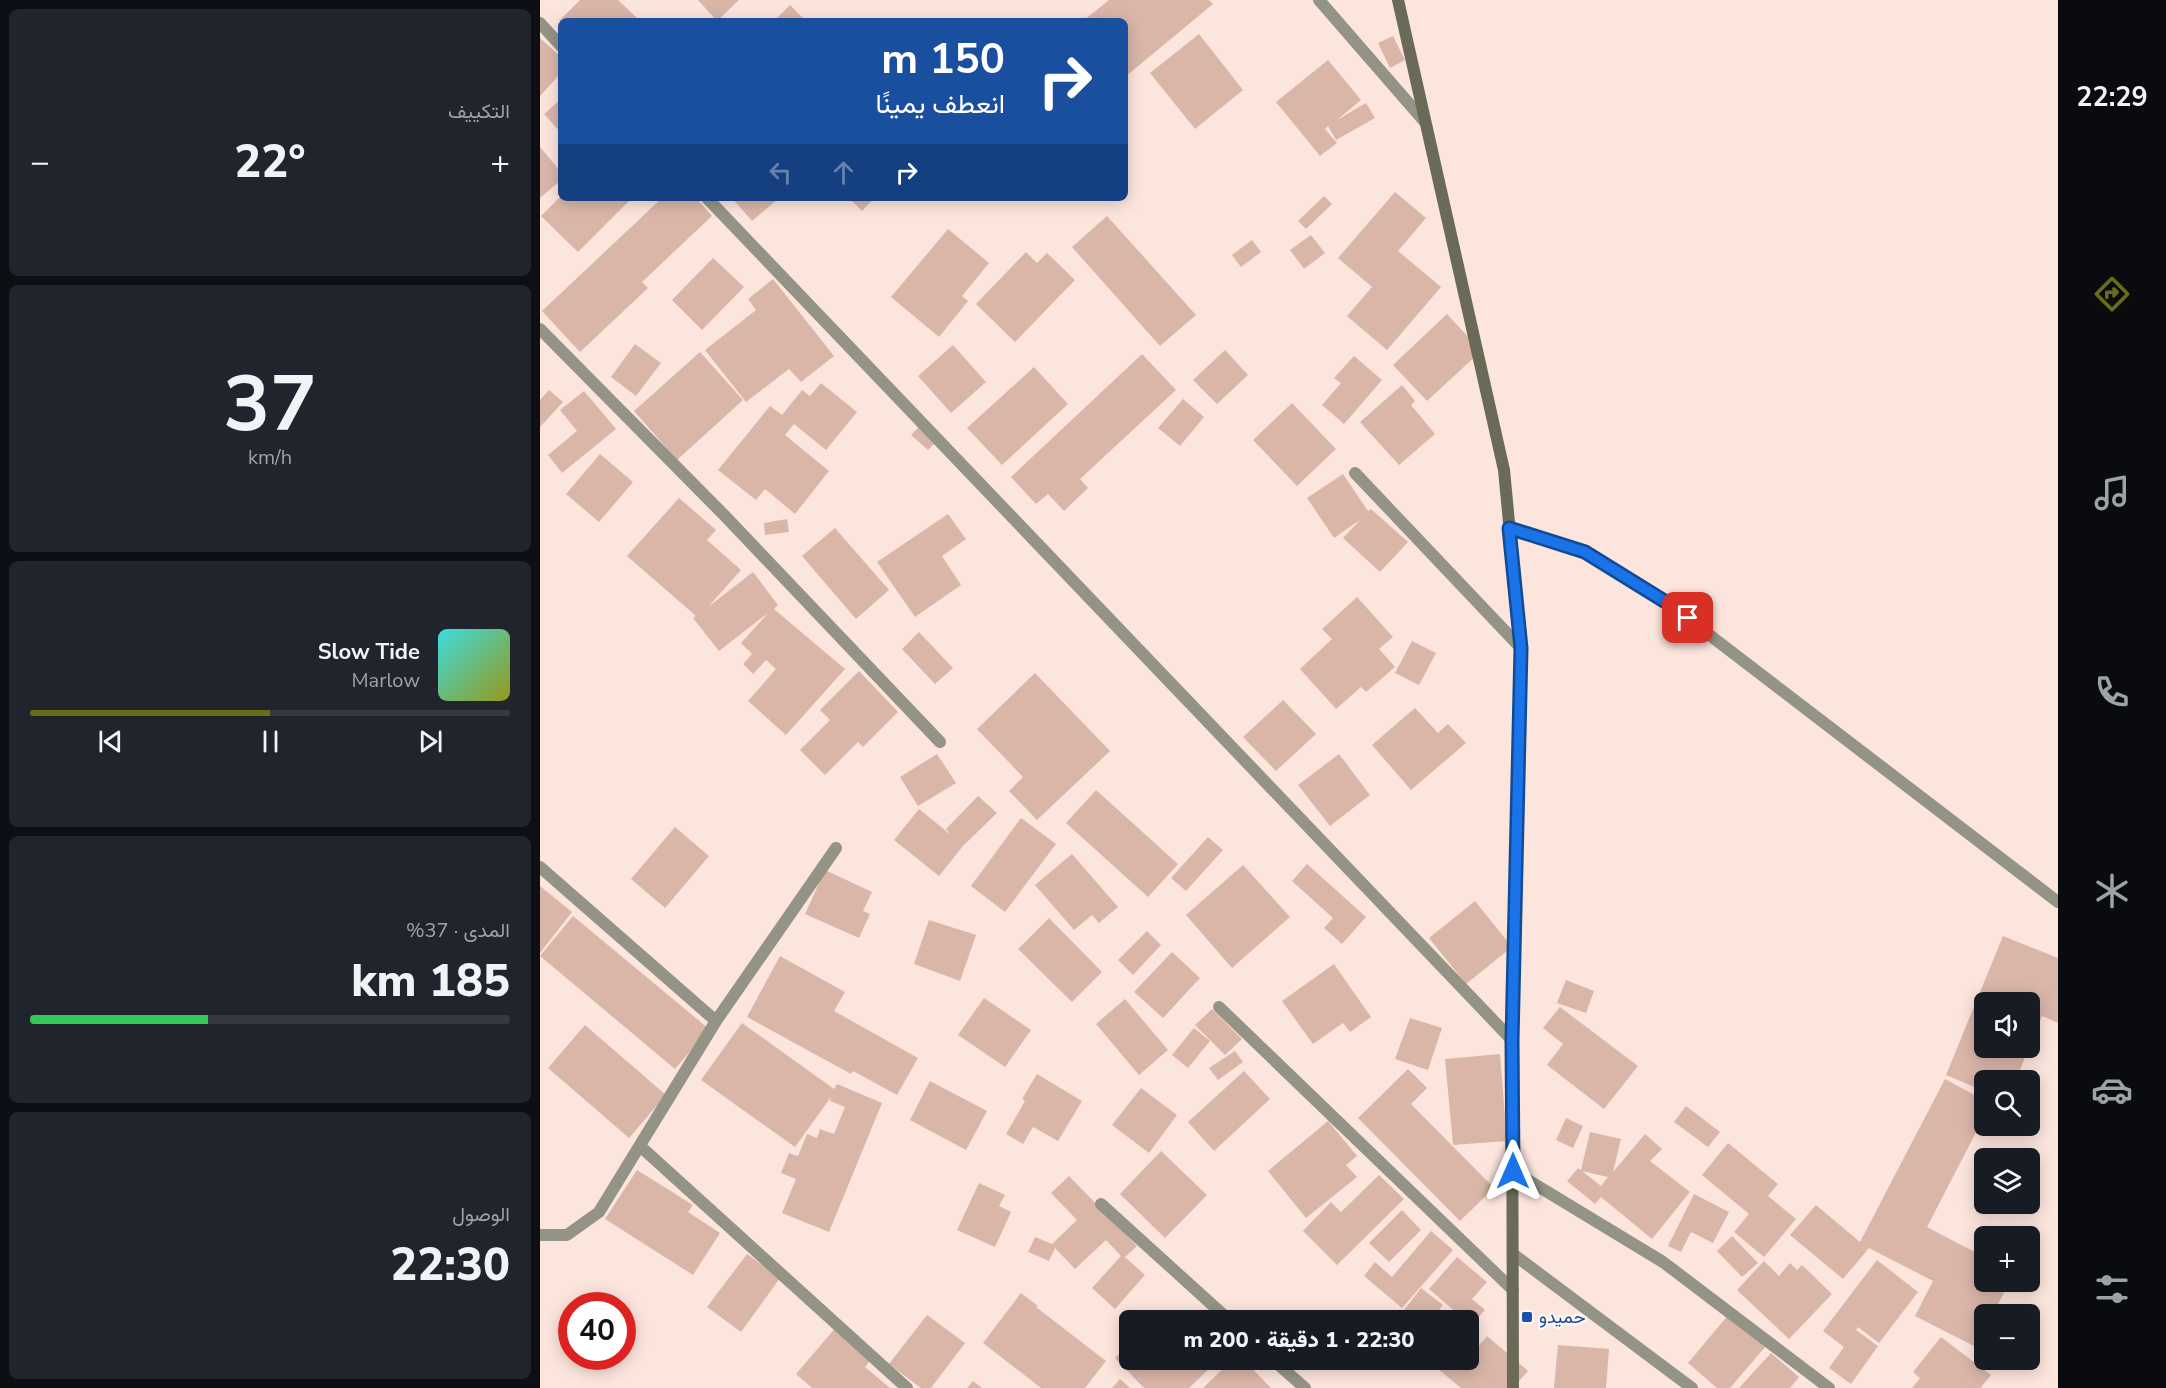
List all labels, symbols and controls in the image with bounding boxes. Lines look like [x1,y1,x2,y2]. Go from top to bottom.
text: 150 m [881,31,1005,88]
icon: right [1026,42,1104,120]
text: 22:29 [2076,79,2148,116]
text: انعطف يمينًا [875,86,1005,123]
text: التكييف [448,98,510,125]
text: 22° [234,132,306,193]
text: − [30,140,50,185]
text: + [490,140,510,185]
icon: left [764,156,797,189]
icon: ahead [827,156,860,189]
icon: right [890,156,923,189]
icon: directions [2091,273,2133,315]
text: 37 [223,351,317,458]
text: km/h [248,444,292,471]
icon: music [2091,472,2133,514]
pin [1662,592,1713,643]
icon: arrive [1671,601,1704,634]
text: Slow Tide [318,637,420,667]
text: Marlow [352,667,420,694]
icon: phone [2091,671,2133,713]
icon: previous [94,725,127,758]
icon: pause [254,725,287,758]
icon: next [414,725,447,758]
icon: climate [2091,870,2133,912]
text: المدى · 37% [406,917,510,944]
text: 185 km [351,951,510,1012]
map controls [1974,992,2040,1370]
button: sound [1974,992,2040,1058]
icon: car [2091,1069,2133,1111]
button: search [1974,1070,2040,1136]
position arrow [1481,1139,1545,1203]
button: layers [1974,1148,2040,1214]
text: الوصول [452,1201,510,1228]
button: + [1974,1226,2040,1292]
text: 22:30 [390,1235,510,1296]
icon: filters [2091,1268,2133,1310]
speed limit sign: 40 [558,1292,636,1370]
button: − [1974,1304,2040,1370]
place label: حميدو [1539,1305,1585,1329]
marker: حميدو [1520,1310,1534,1324]
text: 22:30 · 1 دقيقة · 200 m [1183,1325,1415,1355]

